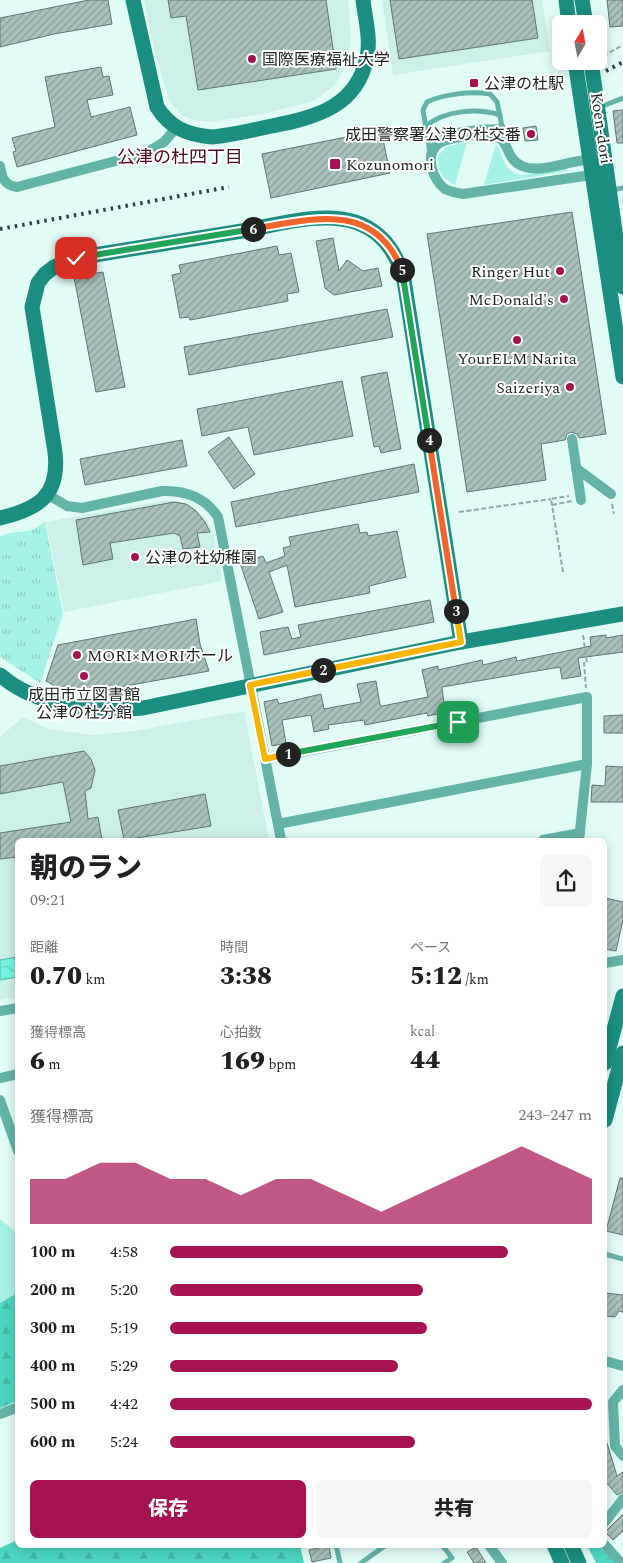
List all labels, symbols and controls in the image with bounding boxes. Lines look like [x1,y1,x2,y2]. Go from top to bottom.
north arrow [552,15,608,70]
map controls [552,15,607,70]
place label: 国際医療福祉大学 [262,48,390,72]
marker: 国際医療福祉大学 [246,53,258,65]
place label: 公津の杜駅 [484,72,564,96]
marker: 公津の杜駅 [468,77,480,89]
street label: Koen-dori [584,91,618,165]
place label: 成田警察署公津の杜交番 [345,123,521,147]
marker: 成田警察署公津の杜交番 [525,128,537,140]
district label: 公津の杜四丁目 [117,144,243,171]
place label: Kozunomori [346,153,434,177]
marker: Kozunomori [328,157,342,171]
pin: 6 [240,216,266,242]
text: 6 [250,219,257,240]
pin [55,237,97,279]
icon: check [62,244,90,272]
pin: 5 [390,258,414,282]
text: 5 [399,260,406,281]
place label: Ringer Hut [471,260,550,284]
marker: Ringer Hut [554,265,566,277]
place label: McDonald's [468,288,554,312]
marker: McDonald's [558,293,570,305]
marker: YourELM Narita [511,334,523,346]
place label: YourELM Narita [457,347,577,371]
place label: Saizeriya [496,376,560,400]
marker: Saizeriya [564,381,576,393]
pin: 4 [416,428,442,452]
text: 4 [426,430,433,451]
place label: 公津の社幼稚園 [145,546,257,570]
marker: 公津の社幼稚園 [129,551,141,563]
pin: 3 [444,598,468,624]
text: 3 [453,601,460,622]
place label: MORI×MORIホール [87,644,233,668]
marker: MORI×MORIホール [71,649,83,661]
pin: 2 [310,658,336,682]
text: 2 [320,660,327,681]
marker: 成田市立図書館 公津の杜分館 [78,670,90,682]
place label: 成田市立図書館 公津の杜分館 [28,683,140,725]
pin [437,701,479,743]
icon: arrive [444,708,472,736]
pin: 1 [276,742,300,766]
text: 1 [285,744,292,765]
text: 朝のラン [30,847,142,890]
button: share [540,855,592,907]
text: 09:21 [30,888,66,912]
text: 距離 [30,937,58,958]
text: 時間 [220,937,248,958]
text: ペース [410,937,451,958]
text: 0.70 [30,958,82,996]
text: 3:38 [220,958,272,996]
text: 5:12 [410,958,462,996]
text: km [82,969,105,990]
text: /km [462,969,489,990]
text: kcal [410,1021,435,1042]
text: 獲得標高 [30,1022,86,1043]
text: 心拍数 [220,1022,262,1043]
text: 44 [410,1042,440,1080]
text: 6 [30,1043,45,1081]
text: 169 [220,1043,265,1081]
text: m [45,1054,61,1075]
text: bpm [265,1054,296,1075]
text: 243–247 m [518,1103,592,1127]
text: 獲得標高 [30,1105,94,1129]
text: 100 m [30,1240,75,1264]
text: 4:58 [110,1240,138,1264]
text: 200 m [30,1278,75,1302]
text: 5:20 [110,1278,138,1302]
text: 300 m [30,1316,75,1340]
text: 5:19 [110,1316,138,1340]
text: 400 m [30,1354,75,1378]
text: 5:29 [110,1354,138,1378]
text: 500 m [30,1392,75,1416]
text: 4:42 [110,1392,138,1416]
text: 600 m [30,1430,75,1454]
text: 5:24 [110,1430,138,1454]
button: 保存 [30,1480,306,1538]
button: 共有 [316,1480,592,1538]

